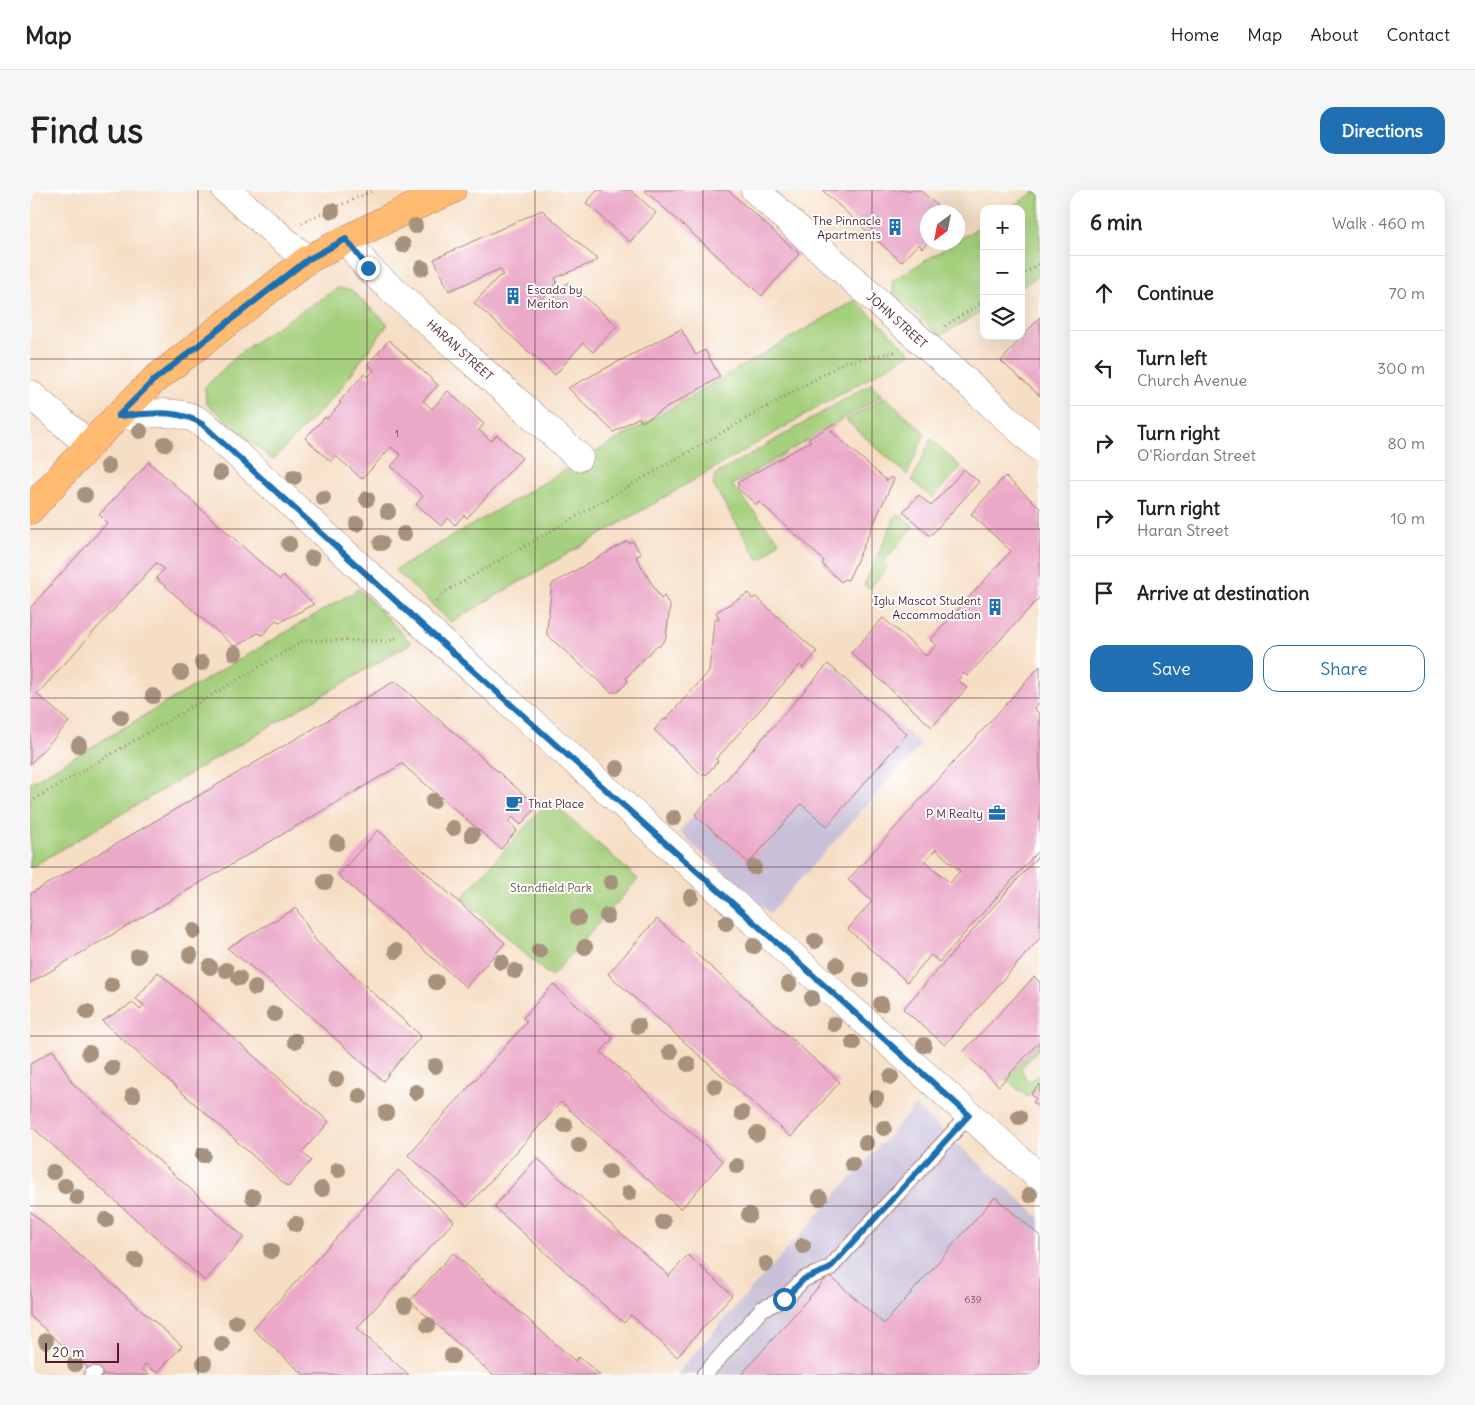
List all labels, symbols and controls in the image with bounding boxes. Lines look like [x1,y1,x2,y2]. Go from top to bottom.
text: Map [25,20,72,50]
text: Home [1171,23,1219,46]
text: Map [1247,23,1282,46]
text: About [1310,23,1358,46]
text: Contact [1386,23,1450,46]
button: Directions [1320,107,1445,154]
text: Find us [30,108,143,152]
north arrow [920,205,965,250]
map controls [980,205,1025,340]
button: + [980,205,1025,250]
text: 6 min [1090,209,1142,236]
place label: The Pinnacle Apartments [813,213,881,242]
text: Walk · 460 m [1332,213,1425,233]
building icon: The Pinnacle Apartments [885,217,905,237]
button: − [980,250,1025,295]
route end [357,257,380,280]
icon: ahead [1090,279,1118,307]
text: Continue [1137,281,1214,305]
place label: Escada by Meriton [527,282,583,311]
text: 70 m [1389,283,1425,303]
building icon: Escada by Meriton [503,286,523,306]
street label: JOHN STREET [864,289,930,351]
button: layers [980,295,1025,340]
street label: HARAN STREET [424,316,496,384]
text: Turn left [1137,346,1207,370]
icon: left [1090,354,1118,382]
text: 300 m [1377,358,1425,378]
text: Church Avenue [1137,370,1247,390]
text: Turn right [1137,421,1220,445]
house number: 1 [395,427,399,440]
icon: right [1090,429,1118,457]
text: 80 m [1387,433,1425,453]
text: O'Riordan Street [1137,445,1256,465]
text: Turn right [1137,496,1220,520]
icon: right [1090,504,1118,532]
text: 10 m [1390,508,1425,528]
text: Haran Street [1137,520,1229,540]
icon: arrive [1090,579,1118,607]
text: Arrive at destination [1137,581,1310,605]
place label: Iglu Mascot Student Accommodation [873,593,981,622]
building icon: Iglu Mascot Student Accommodation [985,597,1005,617]
button: Save [1090,645,1253,692]
button: Share [1263,645,1425,692]
cafe icon: That Place [504,793,524,813]
place label: That Place [528,796,584,811]
office icon: P M Realty [987,803,1007,823]
place label: P M Realty [926,806,983,821]
park label: Standfield Park [510,880,592,895]
route start [773,1288,796,1311]
house number: 639 [964,1293,982,1306]
scale bar [45,1340,119,1363]
text: 20 m [52,1343,85,1361]

